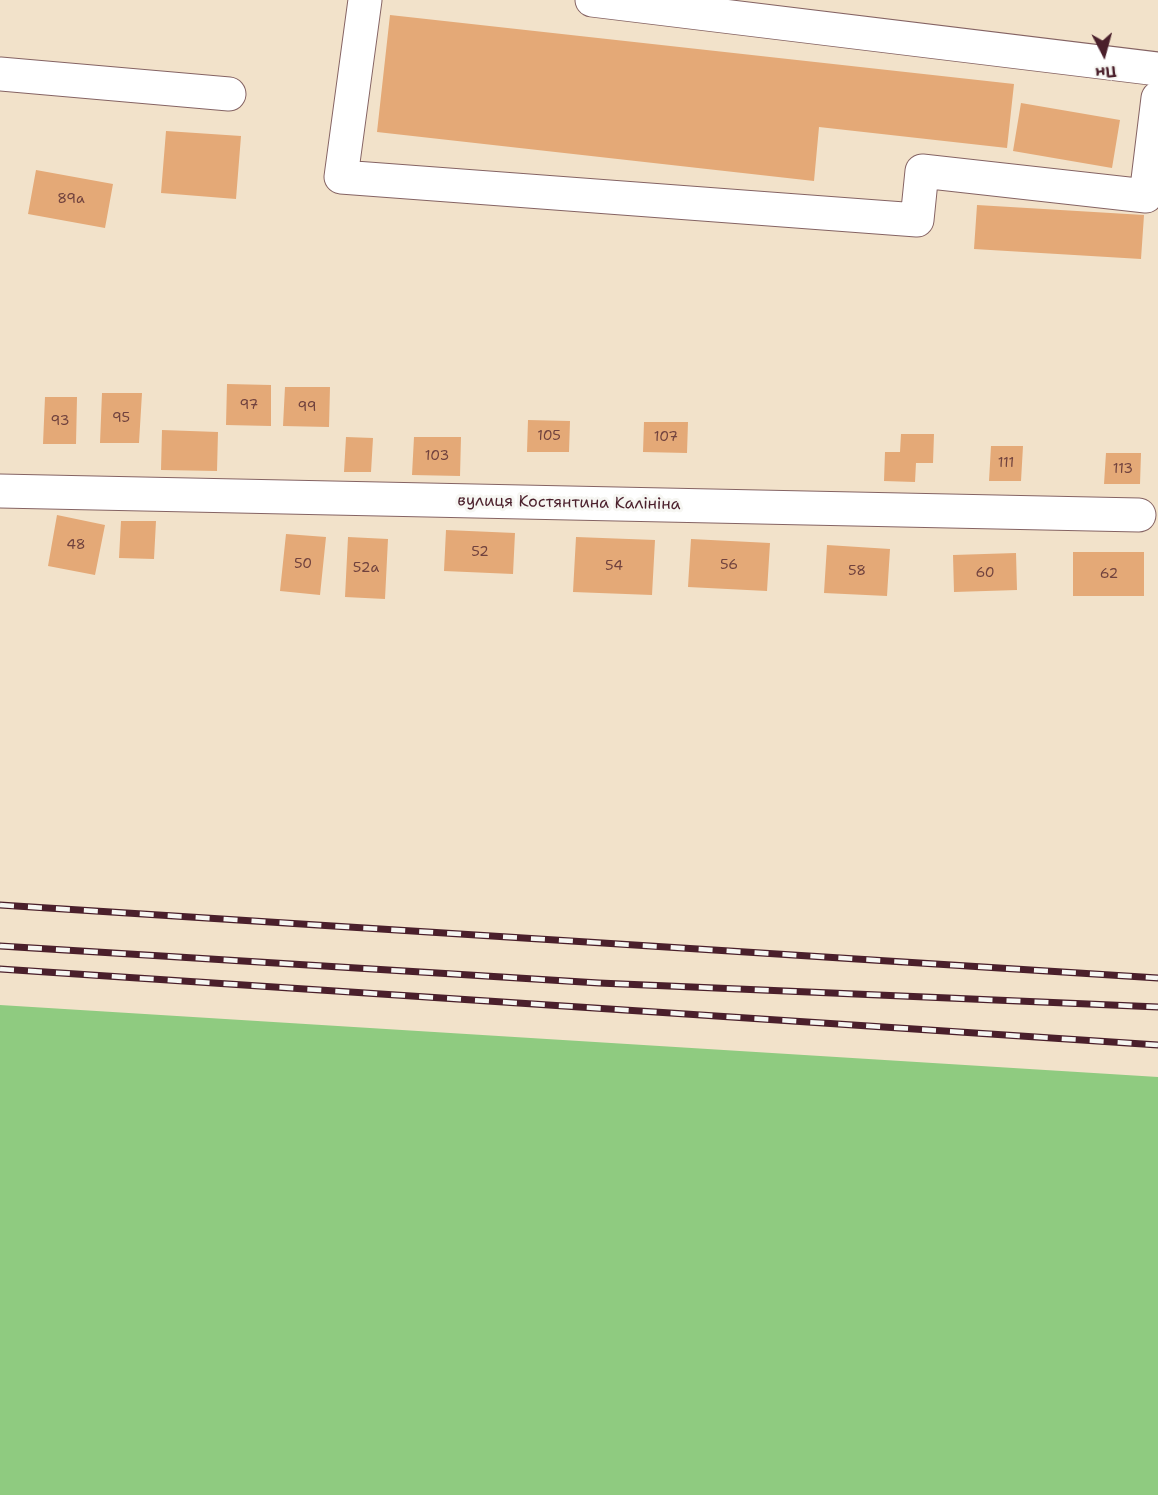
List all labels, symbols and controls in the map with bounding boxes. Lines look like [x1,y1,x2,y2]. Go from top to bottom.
north arrow [1074,24,1134,84]
text: Пн [1094,61,1118,84]
house number: 89а [57,191,85,207]
house number: 97 [240,397,258,413]
house number: 99 [297,399,317,415]
house number: 95 [112,410,130,426]
house number: 93 [51,413,69,429]
house number: 105 [537,428,561,444]
house number: 107 [654,429,678,445]
house number: 103 [425,448,449,464]
house number: 111 [998,455,1014,471]
house number: 113 [1113,461,1133,477]
street label: вулиця Костянтина Калініна [457,491,681,515]
house number: 48 [66,537,86,553]
house number: 52 [471,544,489,560]
house number: 50 [294,556,312,572]
house number: 56 [720,557,738,573]
house number: 54 [605,558,623,574]
house number: 52а [353,560,379,576]
house number: 58 [848,563,866,579]
house number: 60 [975,565,995,581]
house number: 62 [1100,566,1118,582]

